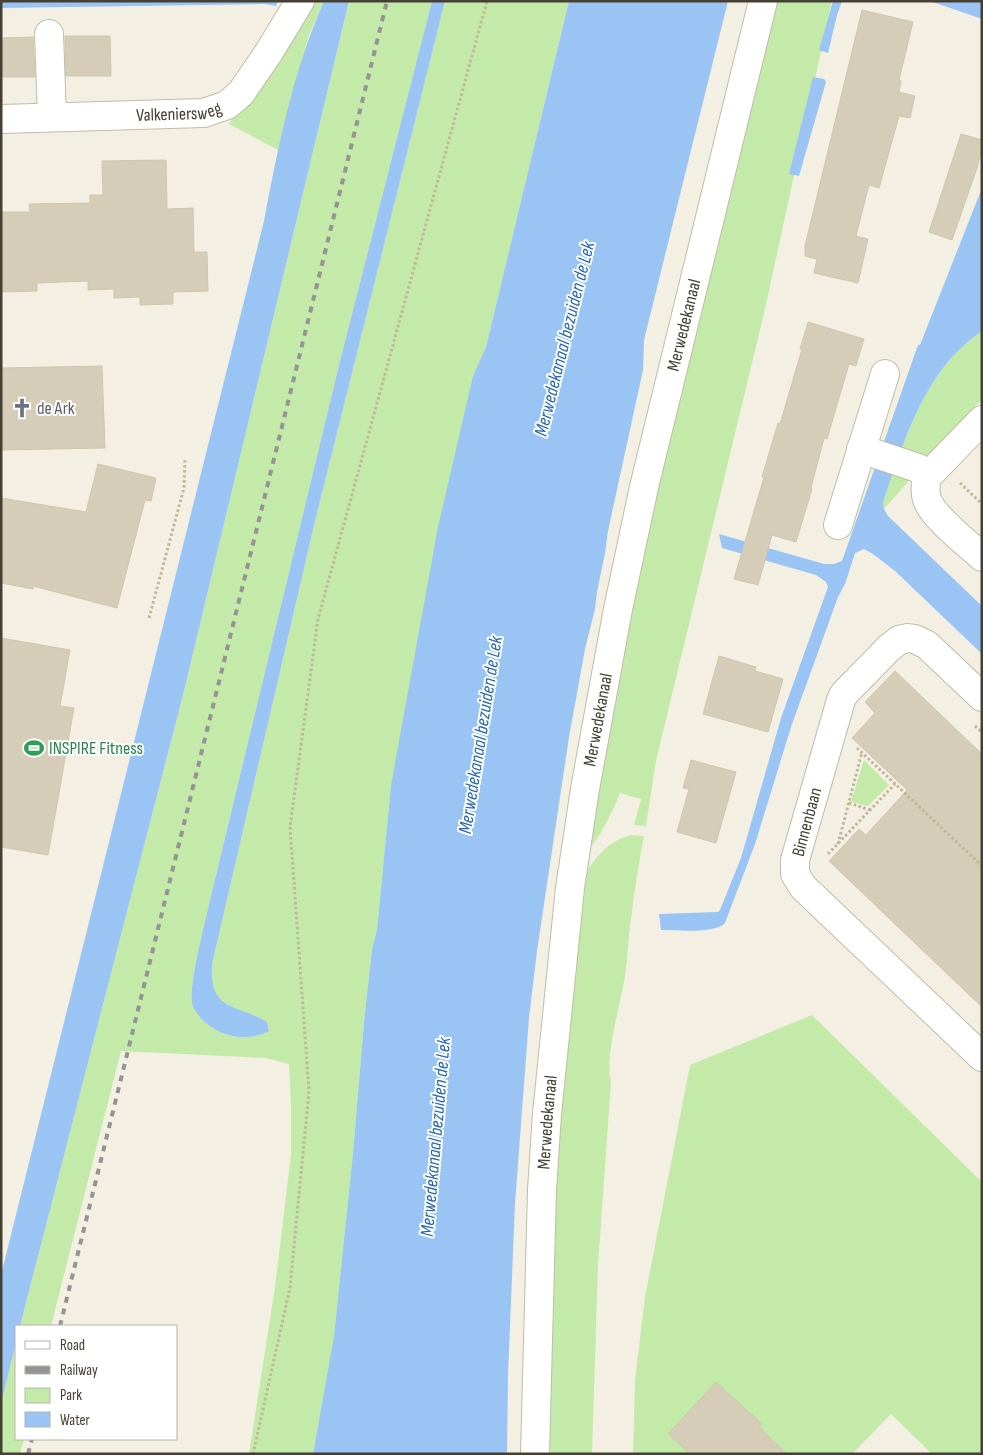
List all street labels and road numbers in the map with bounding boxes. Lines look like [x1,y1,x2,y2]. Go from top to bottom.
street label: Valkeniersweg [136,97,224,126]
street label: Merwedekanaal [662,277,705,373]
street label: Merwedekanaal [579,671,617,768]
street label: Binnenbaan [788,785,826,859]
street label: Merwedekanaal [533,1074,561,1170]

